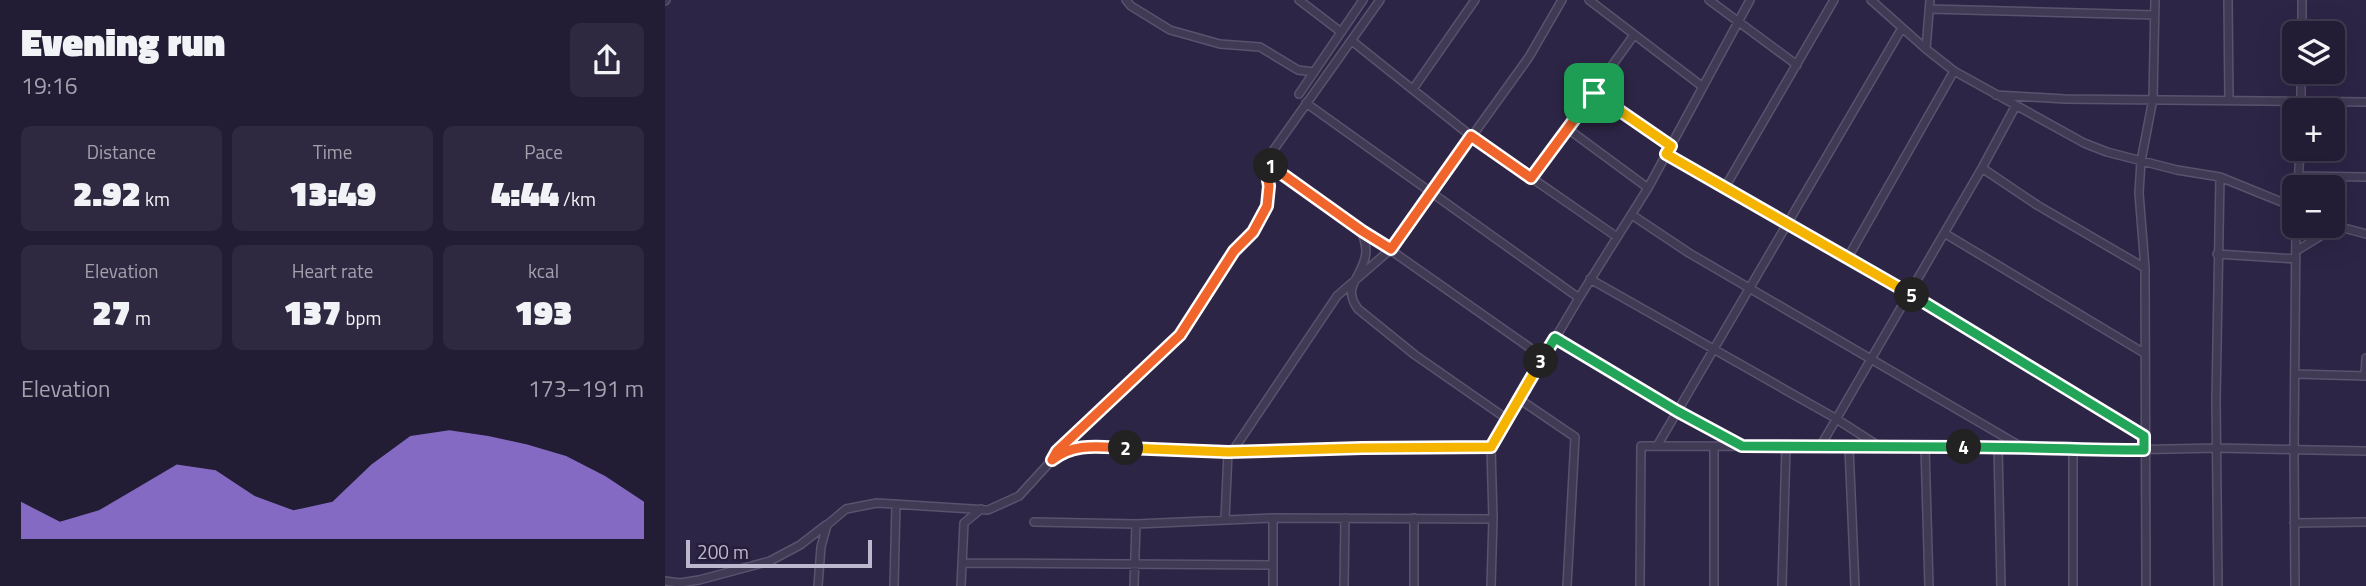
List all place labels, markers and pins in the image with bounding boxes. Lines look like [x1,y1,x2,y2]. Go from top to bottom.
pin [1564,63,1624,123]
pin: 1 [1253,148,1289,184]
pin: 5 [1895,278,1929,312]
pin: 3 [1523,344,1559,378]
pin: 2 [1109,430,1143,466]
pin: 4 [1947,430,1981,464]

